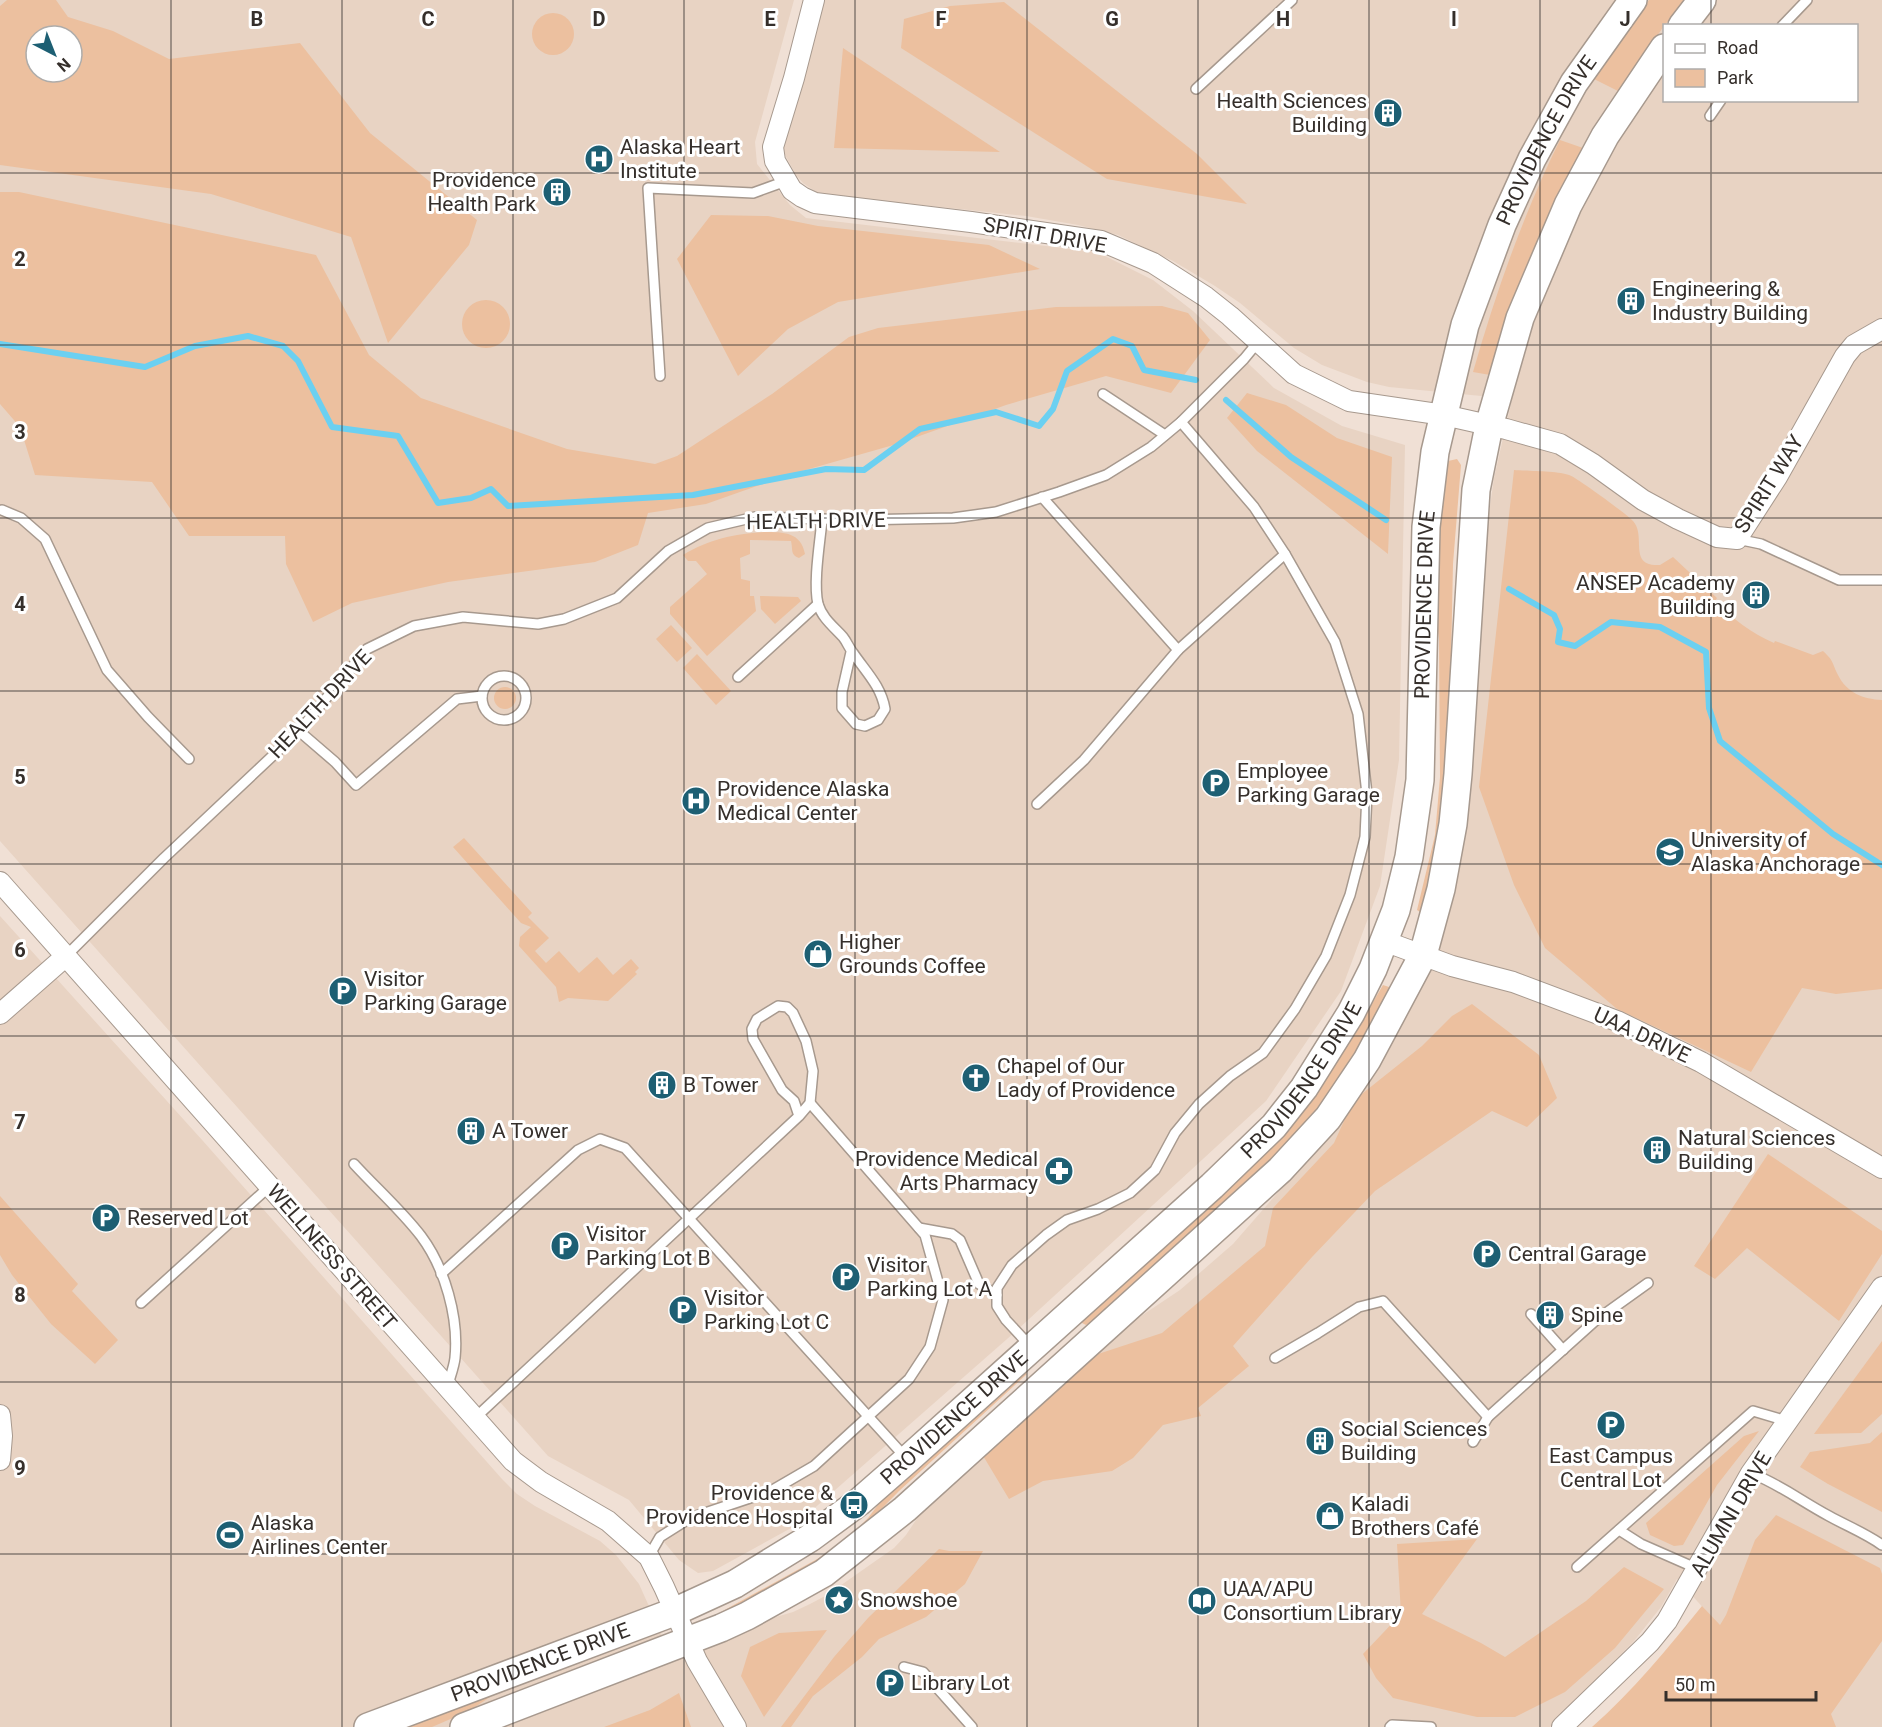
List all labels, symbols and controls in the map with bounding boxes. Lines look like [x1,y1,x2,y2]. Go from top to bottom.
text: B [251,7,263,31]
text: C [421,7,435,31]
text: D [593,7,606,31]
text: E [764,7,776,31]
text: F [936,7,947,31]
text: G [1105,7,1119,31]
text: H [1276,7,1290,31]
text: I [1451,7,1457,31]
text: J [1619,7,1631,31]
north arrow [24,24,84,84]
legend [1663,24,1858,102]
text: Road [1717,37,1758,58]
street label: PROVIDENCE DRIVE [1492,51,1602,229]
text: N [53,54,74,76]
text: Park [1717,67,1754,88]
place label: Health Sciences Building [1216,89,1367,137]
building icon: Health Sciences Building [1372,97,1404,129]
place label: Alaska Heart Institute [620,135,741,183]
hospital icon: Alaska Heart Institute [583,143,615,175]
place label: Providence Health Park [427,168,536,216]
building icon: Providence Health Park [541,176,573,208]
street label: SPIRIT DRIVE [981,212,1109,258]
text: 2 [14,247,26,271]
place label: Engineering & Industry Building [1652,277,1808,325]
building icon: Engineering & Industry Building [1615,285,1647,317]
text: 3 [14,420,26,444]
street label: SPIRIT WAY [1730,430,1809,537]
street label: HEALTH DRIVE [746,508,886,534]
street label: PROVIDENCE DRIVE [1410,509,1440,699]
place label: ANSEP Academy Building [1576,571,1735,619]
building icon: ANSEP Academy Building [1740,579,1772,611]
text: 4 [14,592,26,616]
street label: HEALTH DRIVE [264,645,376,763]
place label: Employee Parking Garage [1237,759,1380,807]
text: 5 [14,765,26,789]
parking icon: Employee Parking Garage [1200,767,1232,799]
place label: Providence Alaska Medical Center [717,777,889,825]
hospital icon: Providence Alaska Medical Center [680,785,712,817]
place label: University of Alaska Anchorage [1691,828,1860,876]
school or university icon: University of Alaska Anchorage [1654,836,1686,868]
place label: Higher Grounds Coffee [839,930,986,978]
text: 6 [14,938,26,962]
shop icon: Higher Grounds Coffee [802,938,834,970]
place label: Visitor Parking Garage [364,967,507,1015]
parking icon: Visitor Parking Garage [327,975,359,1007]
street label: PROVIDENCE DRIVE [1236,998,1367,1163]
street label: UAA DRIVE [1590,1002,1694,1068]
place label: Chapel of Our Lady of Providence [997,1054,1175,1102]
church icon: Chapel of Our Lady of Providence [960,1062,992,1094]
building icon: B Tower [646,1069,678,1101]
place label: B Tower [683,1073,758,1097]
text: 7 [14,1110,26,1134]
building icon: A Tower [455,1115,487,1147]
place label: A Tower [492,1119,568,1143]
place label: Natural Sciences Building [1678,1126,1836,1174]
building icon: Natural Sciences Building [1641,1134,1673,1166]
place label: Providence Medical Arts Pharmacy [855,1147,1038,1195]
pharmacy icon: Providence Medical Arts Pharmacy [1043,1155,1075,1187]
street label: WELLNESS STREET [262,1179,402,1335]
parking icon: Reserved Lot [90,1202,122,1234]
place label: Reserved Lot [127,1206,249,1230]
place label: Visitor Parking Lot B [586,1222,710,1270]
parking icon: Visitor Parking Lot B [549,1230,581,1262]
parking icon: Central Garage [1471,1238,1503,1270]
place label: Central Garage [1508,1242,1647,1266]
place label: Visitor Parking Lot A [867,1253,992,1301]
parking icon: Visitor Parking Lot A [830,1261,862,1293]
text: 8 [14,1283,26,1307]
place label: Visitor Parking Lot C [704,1286,829,1334]
parking icon: Visitor Parking Lot C [667,1294,699,1326]
building icon: Spine [1534,1299,1566,1331]
place label: Spine [1571,1303,1623,1327]
street label: PROVIDENCE DRIVE [876,1346,1032,1489]
parking icon: East Campus Central Lot [1595,1409,1627,1441]
place label: Social Sciences Building [1341,1417,1488,1465]
building icon: Social Sciences Building [1304,1425,1336,1457]
place label: East Campus Central Lot [1549,1444,1673,1492]
street label: ALUMNI DRIVE [1686,1447,1776,1581]
text: 9 [14,1456,26,1480]
place label: Providence & Providence Hospital [646,1481,833,1529]
bus stop icon: Providence & Providence Hospital [838,1489,870,1521]
place label: Kaladi Brothers Café [1351,1492,1479,1540]
shop icon: Kaladi Brothers Café [1314,1500,1346,1532]
place label: Alaska Airlines Center [251,1511,387,1559]
sports icon: Alaska Airlines Center [214,1519,246,1551]
place label: UAA/APU Consortium Library [1223,1577,1402,1625]
place icon: Snowshoe [823,1584,855,1616]
library icon: UAA/APU Consortium Library [1186,1585,1218,1617]
place label: Snowshoe [860,1588,957,1612]
street label: PROVIDENCE DRIVE [448,1618,633,1707]
scale bar [1666,1664,1816,1702]
parking icon: Library Lot [874,1667,906,1699]
place label: Library Lot [911,1671,1010,1695]
text: 50 m [1675,1674,1715,1695]

